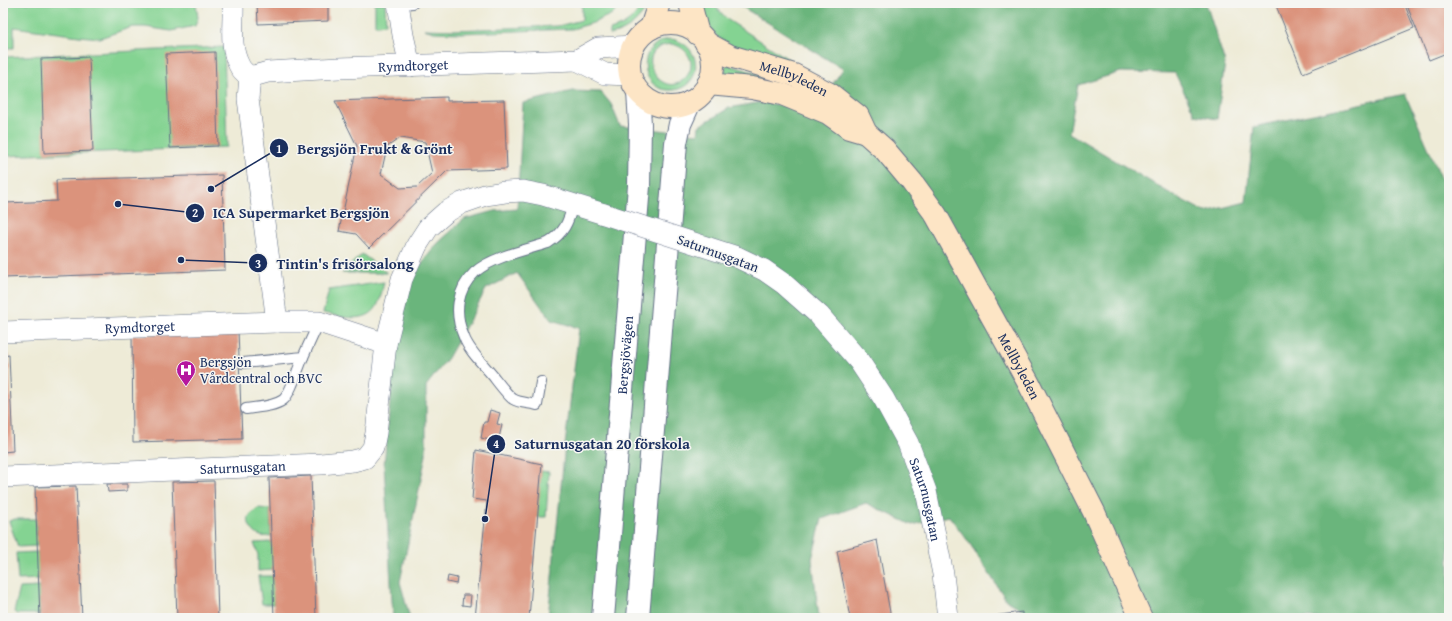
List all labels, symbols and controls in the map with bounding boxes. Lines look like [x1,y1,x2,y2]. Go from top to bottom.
street label: Rymdtorget [378,54,449,77]
street label: Mellbyleden [757,55,832,101]
callout: Bergsjön Frukt & Grönt [269,135,461,162]
text: Bergsjön Frukt & Grönt [297,138,453,159]
text: 1 [276,140,282,157]
callout: ICA Supermarket Bergsjön [185,199,397,226]
text: ICA Supermarket Bergsjön [213,202,389,223]
text: 2 [192,204,198,221]
street label: Saturnusgatan [674,229,762,277]
callout: Tintin's frisörsalong [248,250,421,277]
text: Tintin's frisörsalong [276,253,414,274]
text: 3 [255,255,261,272]
street label: Bergsjövägen [612,315,638,395]
street label: Rymdtorget [104,316,175,338]
street label: Mellbyleden [993,330,1045,403]
place label: Bergsjön Vårdcentral och BVC [200,352,323,388]
hospital icon: Bergsjön Vårdcentral och BVC [175,359,197,387]
callout: Saturnusgatan 20 förskola [486,430,698,457]
text: Saturnusgatan 20 förskola [514,433,690,454]
text: 4 [493,435,499,452]
street label: Saturnusgatan [200,455,286,479]
street label: Saturnusgatan [904,455,946,543]

